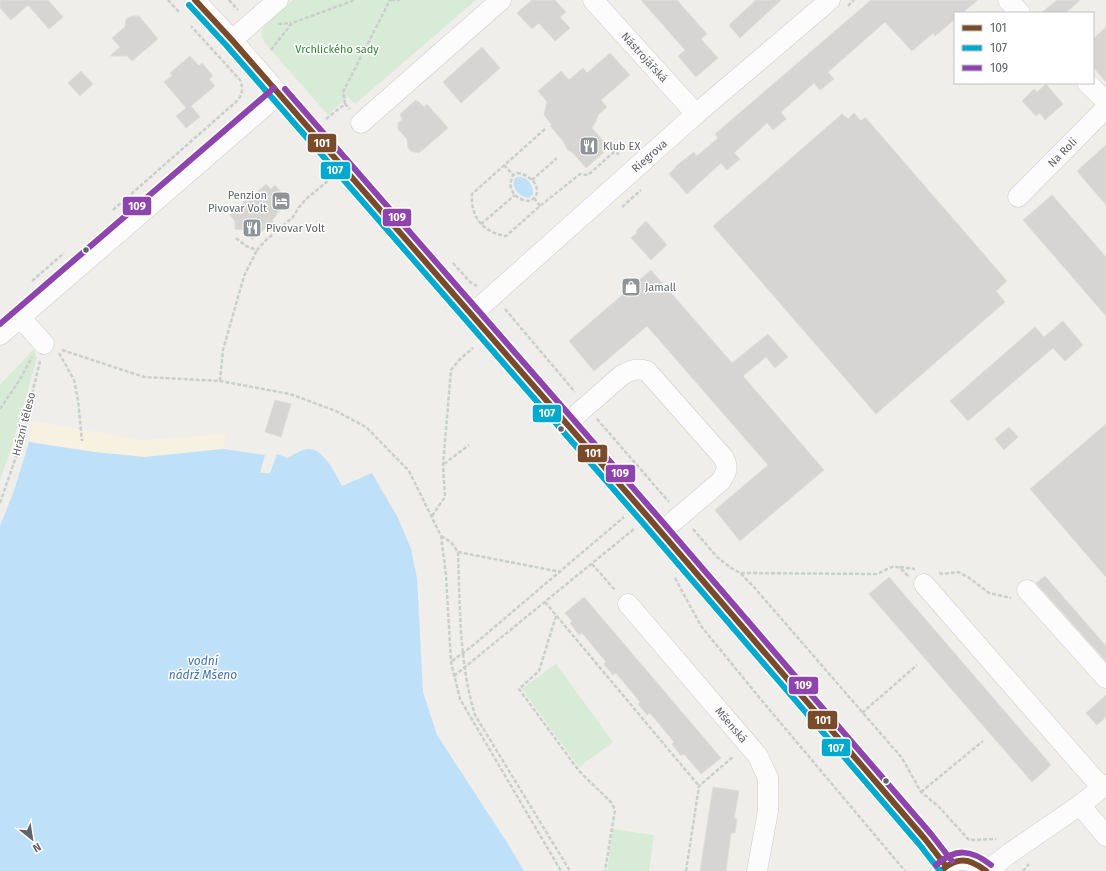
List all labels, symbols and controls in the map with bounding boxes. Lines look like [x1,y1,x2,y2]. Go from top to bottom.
legend [954,12,1094,84]
text: 101 [990,21,1007,35]
street label: Nástrojářská [619,30,670,85]
text: 107 [990,41,1007,55]
park label: Vrchlického sady [295,43,379,56]
text: 109 [990,61,1008,75]
line badge: 101 [307,133,337,153]
restaurant icon: Klub EX [578,135,600,157]
street label: Na Roli [1045,135,1079,169]
text: 101 [314,137,330,150]
street label: Riegrova [629,137,670,175]
place label: Klub EX [603,140,640,153]
line badge: 107 [320,161,351,180]
text: 107 [327,164,343,177]
place label: Penzion Pivovar Volt [208,189,267,215]
hotel icon: Penzion Pivovar Volt [270,190,292,212]
line badge: 109 [122,196,152,216]
text: 109 [128,200,146,213]
line badge: 109 [382,208,412,227]
text: 109 [388,211,406,224]
restaurant icon: Pivovar Volt [241,217,263,239]
place label: Pivovar Volt [266,222,325,235]
unlabelled marker [81,245,91,255]
shop icon: Jamall [620,276,642,298]
place label: Jamall [645,281,676,294]
street label: Hrázní těleso [10,391,38,457]
line badge: 107 [532,404,562,423]
text: 107 [539,407,555,420]
unlabelled marker [556,424,566,434]
line badge: 101 [577,444,608,463]
text: 101 [585,447,601,460]
line badge: 109 [605,464,636,483]
text: 109 [611,467,629,480]
water label: vodní nádrž Mšeno [169,654,237,682]
line badge: 109 [788,676,819,695]
text: 109 [794,679,812,692]
street label: Mšenská [713,704,750,745]
line badge: 101 [807,710,838,730]
text: 101 [815,714,831,727]
line badge: 107 [821,738,851,757]
text: 107 [828,742,844,755]
unlabelled marker [881,776,891,786]
north arrow [12,819,52,859]
text: N [30,840,43,855]

